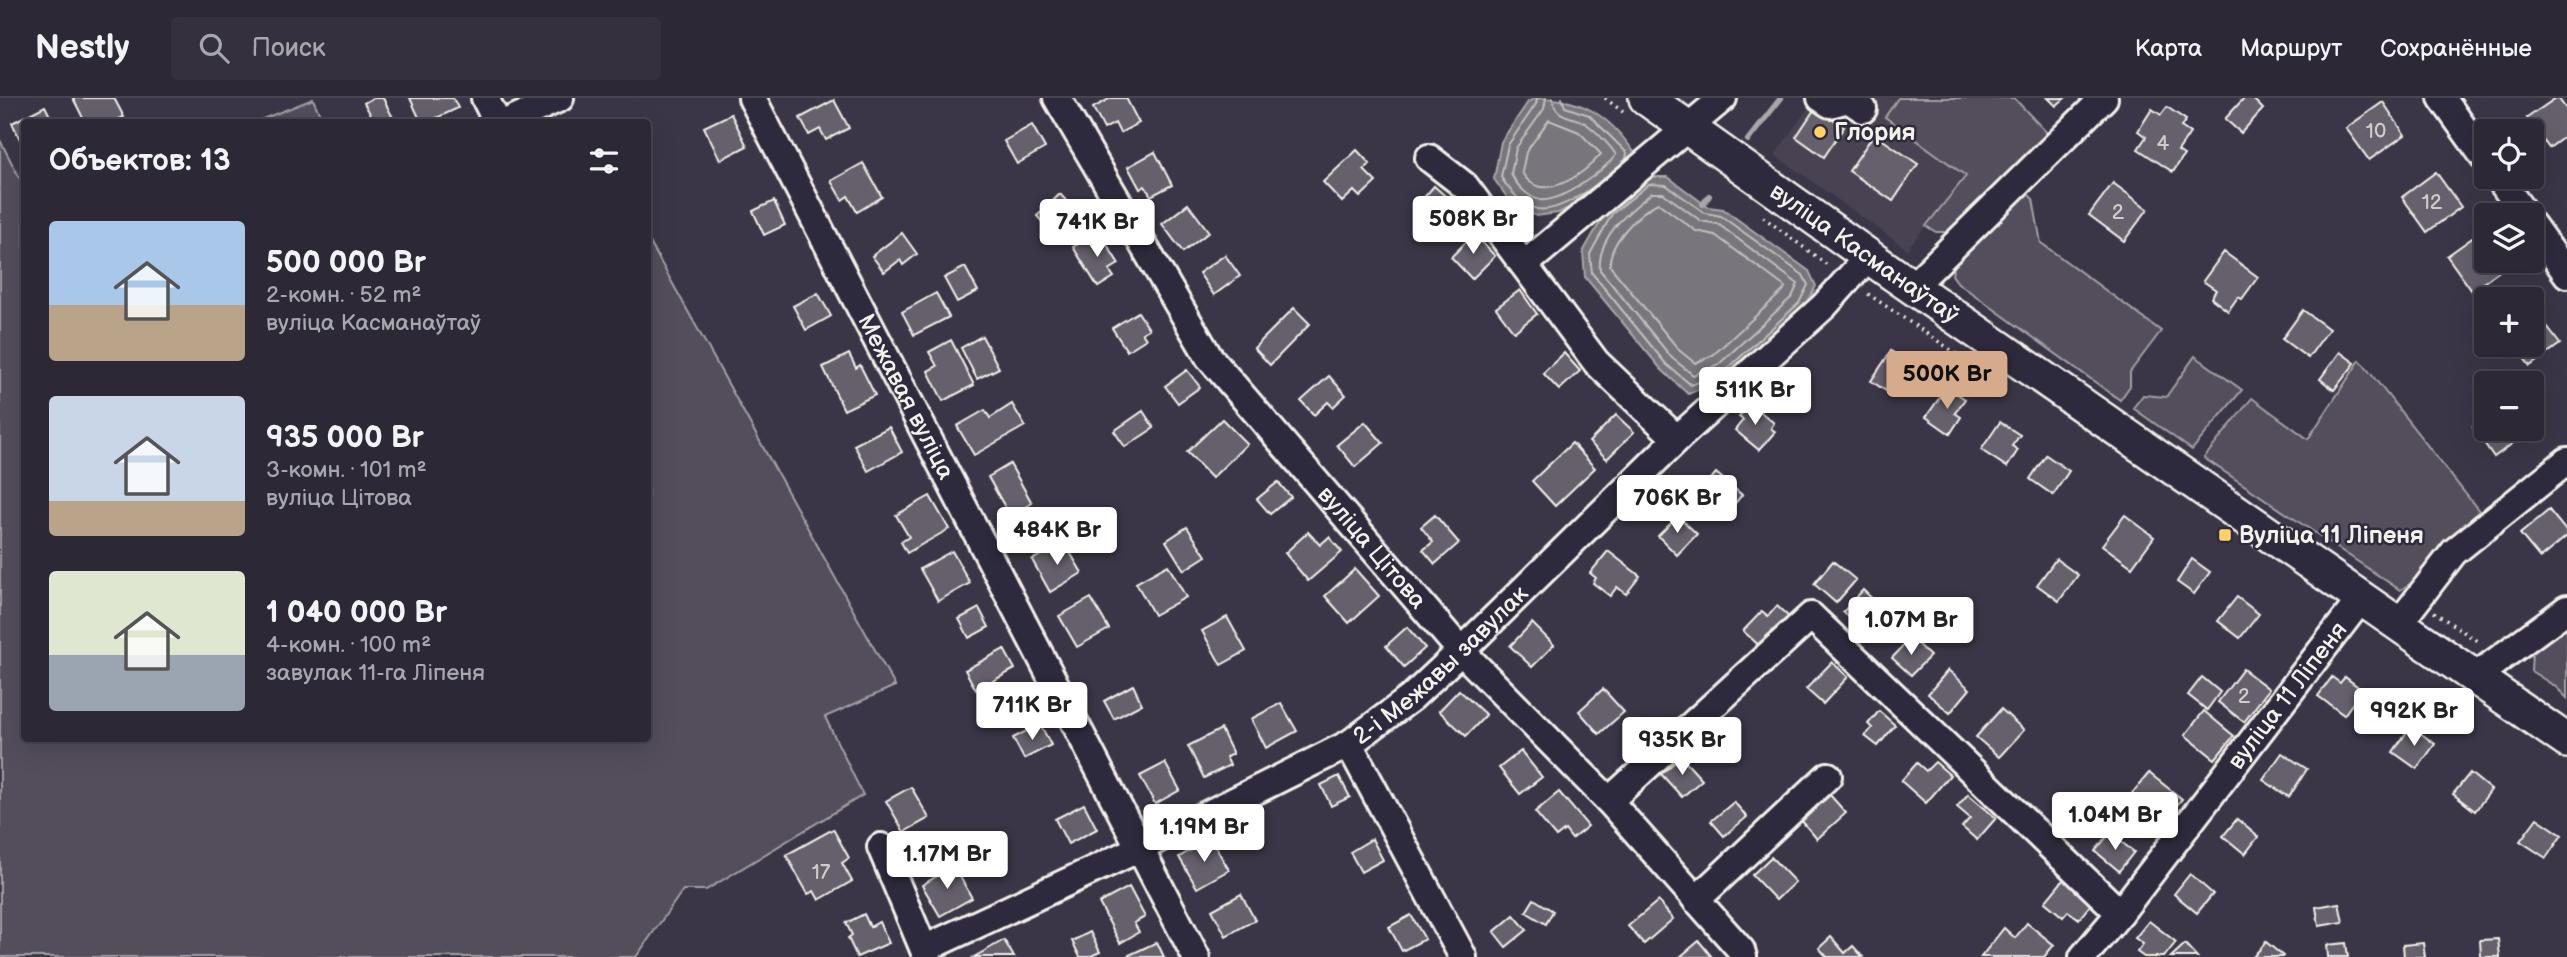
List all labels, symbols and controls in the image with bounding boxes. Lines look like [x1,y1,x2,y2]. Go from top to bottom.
search box [171,17,661,80]
text: Nestly [35,28,129,68]
icon: search [195,29,233,67]
text: Поиск [251,33,326,64]
text: Карта [2135,34,2202,63]
text: Маршрут [2240,34,2342,63]
text: Сохранённые [2380,34,2532,63]
place label: Глория [1834,118,1916,147]
house number: 10 [2366,119,2386,144]
map controls [2474,119,2544,441]
button: locate [2474,119,2544,189]
marker: Глория [1812,124,1828,140]
house number: 4 [2157,131,2170,156]
icon: filters [585,142,623,180]
text: Объектов: 13 [49,143,230,179]
street label: вуліца Касманаўтаў [1765,177,1965,330]
house number: 12 [2422,190,2443,215]
pin: 508K Br [1408,197,1538,256]
pin: 741K Br [1032,200,1162,259]
house number: 2 [2112,200,2125,225]
button: layers [2474,203,2544,273]
text: 508K Br [1429,205,1517,233]
text: 741K Br [1056,208,1138,236]
text: 500 000 Br [266,245,426,281]
icon: home [105,249,189,333]
text: 2-комн. · 52 m² [266,281,421,309]
button: + [2474,287,2544,357]
text: вуліца Касманаўтаў [266,309,481,337]
street label: Межавая вуліца [852,309,961,484]
pin: 500K Br [1882,352,2012,411]
text: 500K Br [1902,360,1992,388]
pin: 511K Br [1690,368,1820,427]
button: − [2474,371,2544,441]
text: 511K Br [1715,376,1795,404]
text: 935 000 Br [266,420,424,456]
icon: home [105,424,189,508]
text: 3-комн. · 101 m² [266,456,427,484]
pin: 706K Br [1612,476,1742,535]
street label: вуліца Цітова [1312,480,1433,615]
text: вуліца Цітова [266,484,412,512]
text: 706K Br [1633,484,1721,512]
pin: 484K Br [992,508,1122,567]
text: 484K Br [1013,516,1101,544]
place label: Вуліца 11 Ліпеня [2239,521,2424,550]
marker: Вуліца 11 Ліпеня [2217,527,2233,543]
street label: 2-і Межавы завулак [1347,579,1534,751]
text: 1 040 000 Br [266,595,447,631]
pin: 1.07M Br [1839,598,1983,657]
icon: home [105,599,189,683]
text: 1.07M Br [1864,606,1958,634]
street label: вуліца 11 Ліпеня [2221,616,2353,775]
text: 4-комн. · 100 m² [266,631,431,659]
text: завулак 11-га Ліпеня [266,659,485,687]
pin: 711K Br [967,682,1097,742]
house number: 2 [2238,684,2251,709]
pin: 992K Br [2349,688,2479,748]
text: 711K Br [992,691,1072,719]
text: 992K Br [2370,697,2458,725]
pin: 935K Br [1617,718,1747,777]
text: 935K Br [1638,726,1726,754]
pin: 1.04M Br [2043,792,2187,852]
text: 1.04M Br [2068,801,2162,829]
pin: 1.19M Br [1132,804,1276,864]
text: 1.19M Br [1159,813,1249,841]
pin: 1.17M Br [875,832,1019,891]
text: 1.17M Br [903,840,991,868]
house number: 17 [812,860,831,885]

